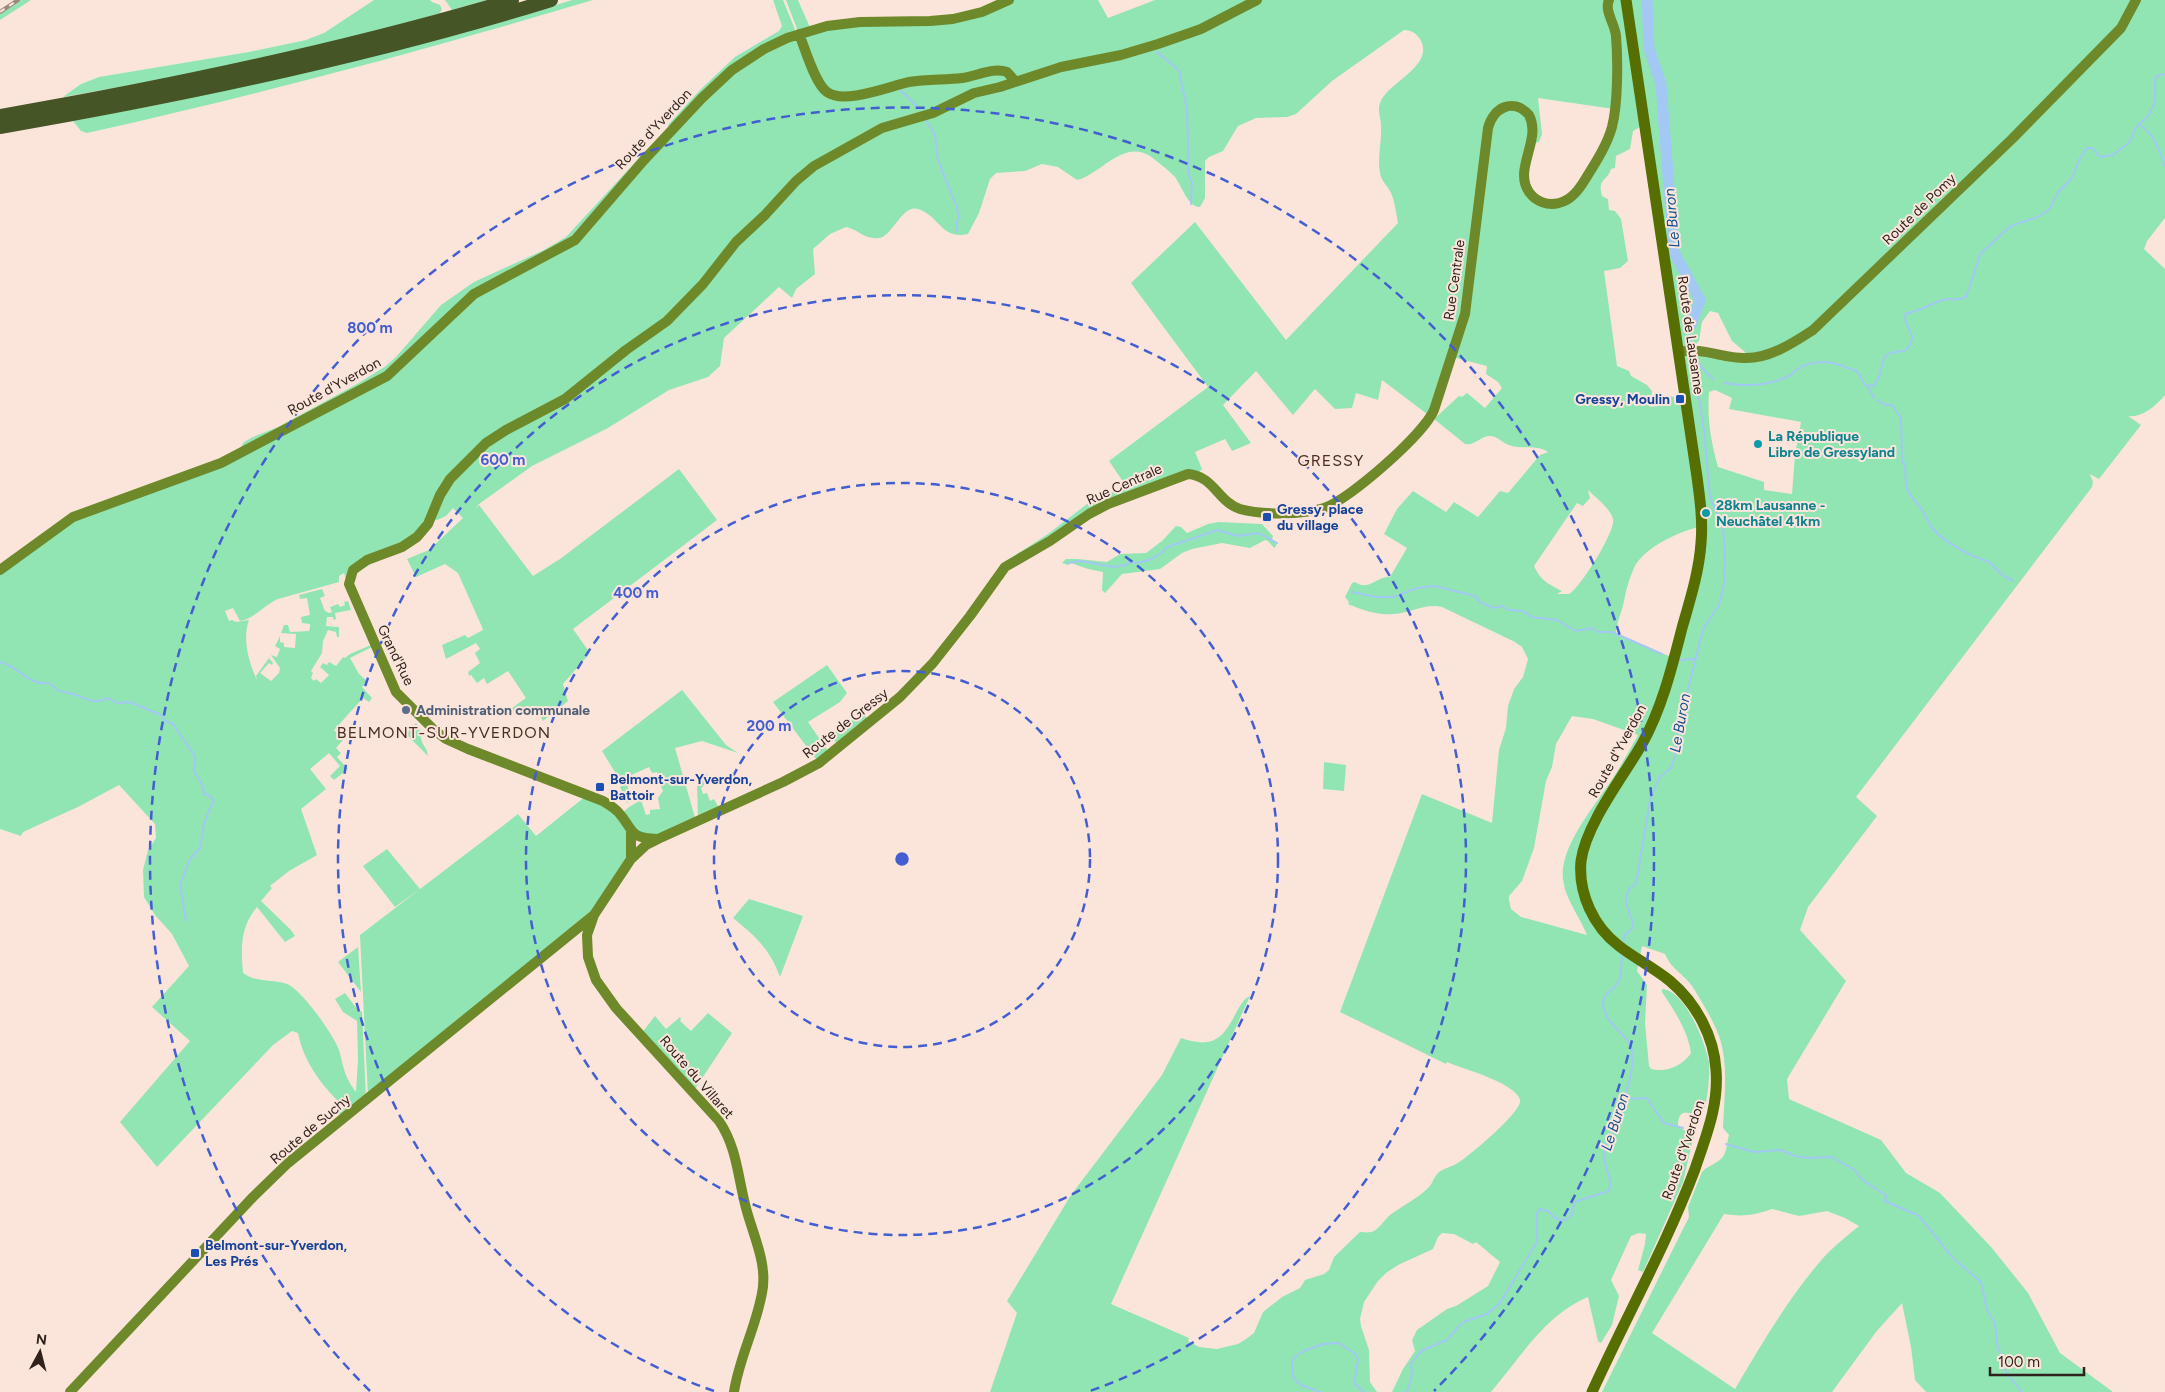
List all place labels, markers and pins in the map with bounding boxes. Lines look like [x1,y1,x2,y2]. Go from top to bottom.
place label: Gressy, Moulin [1575,391,1670,408]
marker: Gressy, Moulin [1674,393,1686,405]
place label: La République Libre de Gressyland [1768,428,1895,461]
marker: La République Libre de Gressyland [1752,438,1764,450]
place label: 28km Lausanne - Neuchâtel 41km [1716,497,1825,530]
place label: Gressy, place du village [1277,501,1363,534]
marker: 28km Lausanne - Neuchâtel 41km [1700,507,1712,519]
marker: Gressy, place du village [1261,511,1273,523]
place label: Administration communale [416,702,590,719]
marker: Administration communale [400,704,412,716]
place label: Belmont-sur-Yverdon, Battoir [610,771,752,804]
marker: Belmont-sur-Yverdon, Battoir [594,781,606,793]
centre of rings [893,850,911,868]
place label: Belmont-sur-Yverdon, Les Prés [205,1237,347,1270]
marker: Belmont-sur-Yverdon, Les Prés [189,1247,201,1259]

